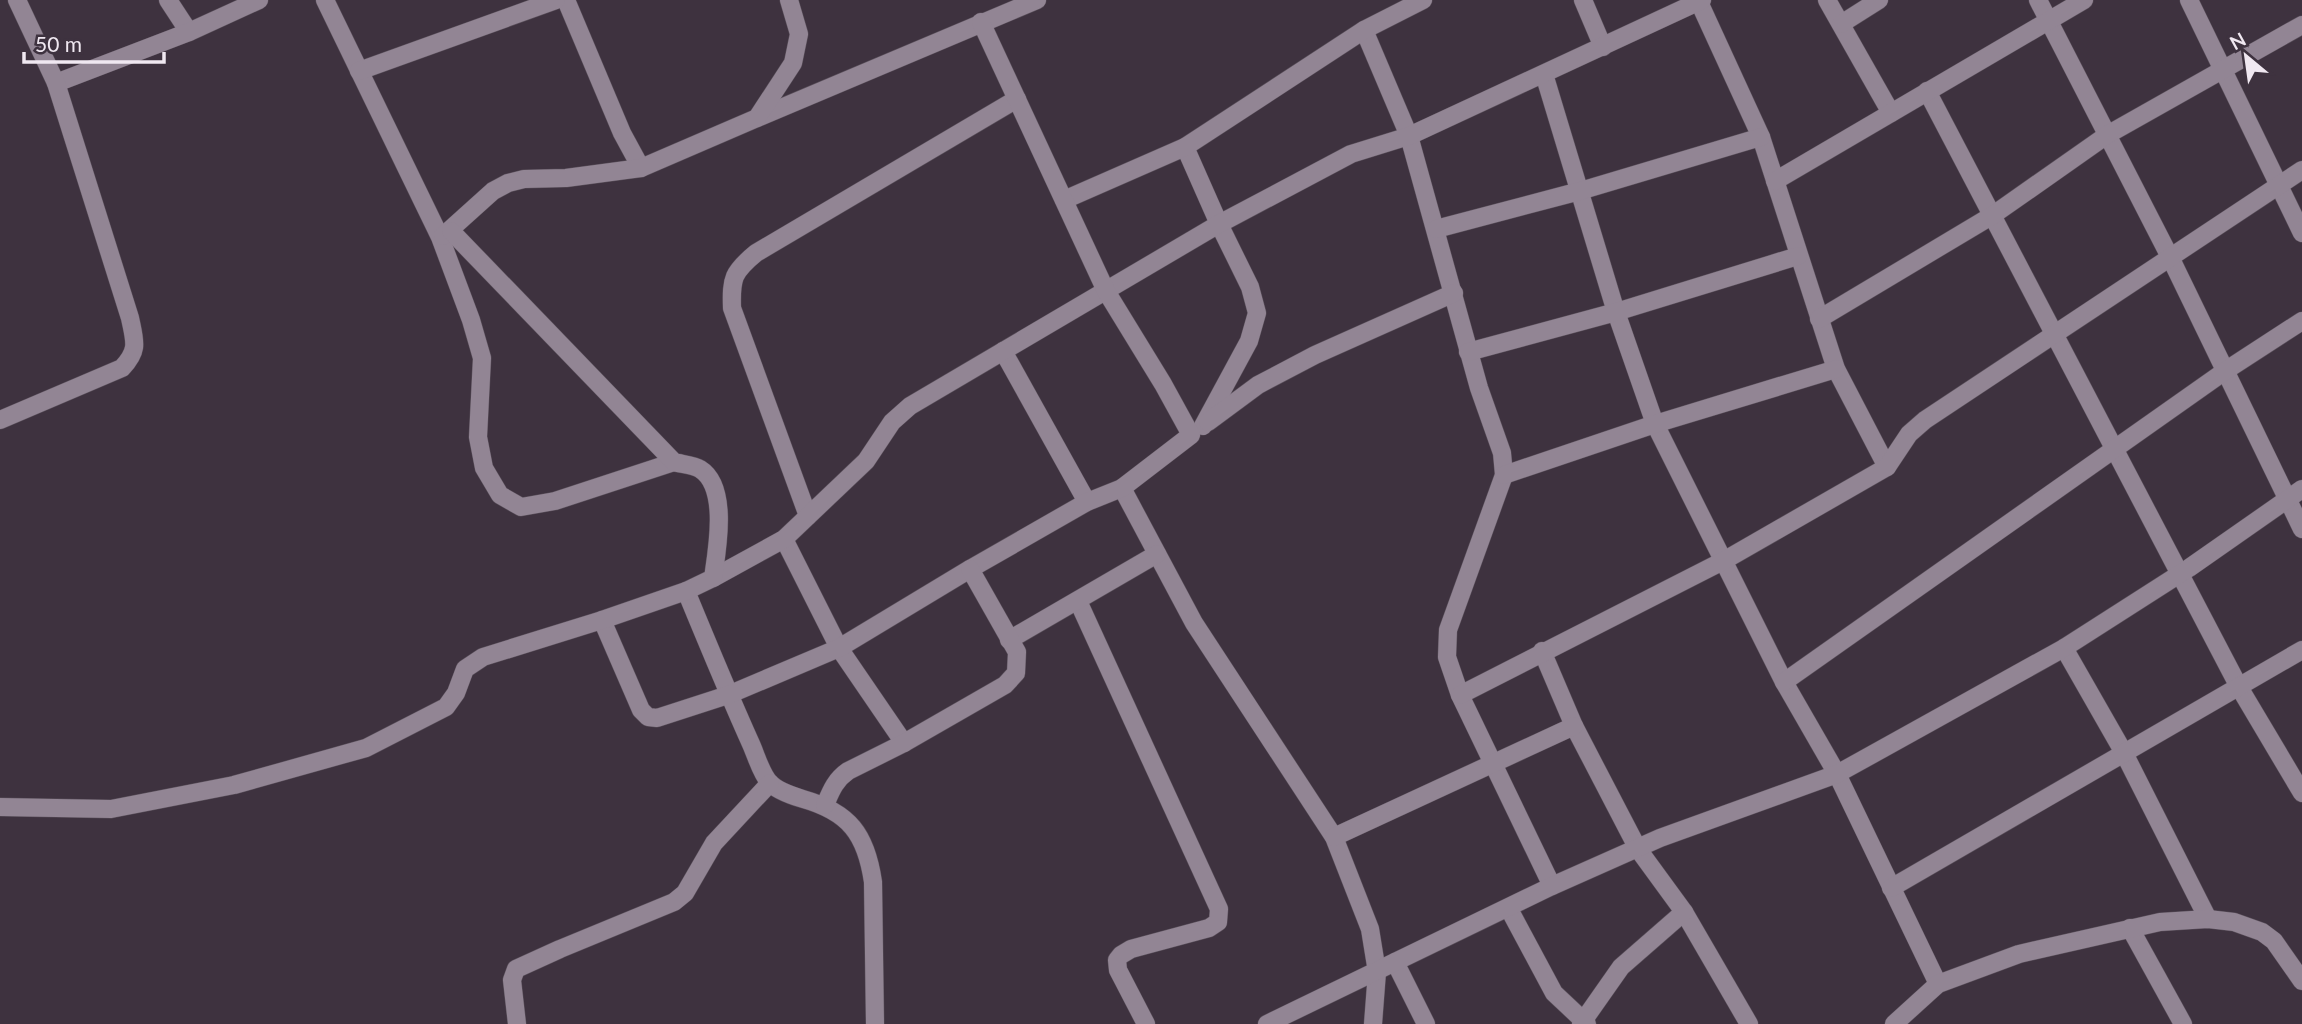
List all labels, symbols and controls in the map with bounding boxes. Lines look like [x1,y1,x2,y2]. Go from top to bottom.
scale bar [24,21,164,65]
north arrow [2211,21,2281,91]
text: N [2226,27,2249,54]
text: 50 m [35,31,82,56]

